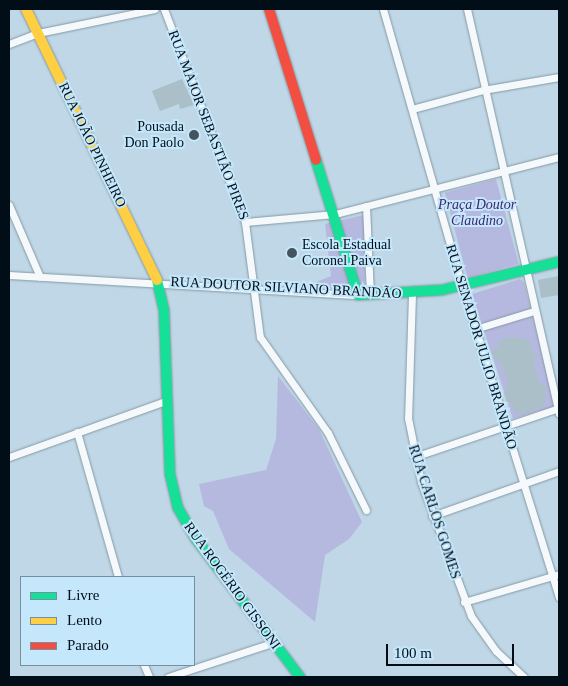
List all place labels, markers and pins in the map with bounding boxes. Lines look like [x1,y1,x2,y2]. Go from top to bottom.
place label: Pousada Don Paolo [124,119,184,152]
marker: Pousada Don Paolo [188,129,200,141]
place label: Escola Estadual Coronel Paiva [302,237,391,270]
marker: Escola Estadual Coronel Paiva [286,247,298,259]

